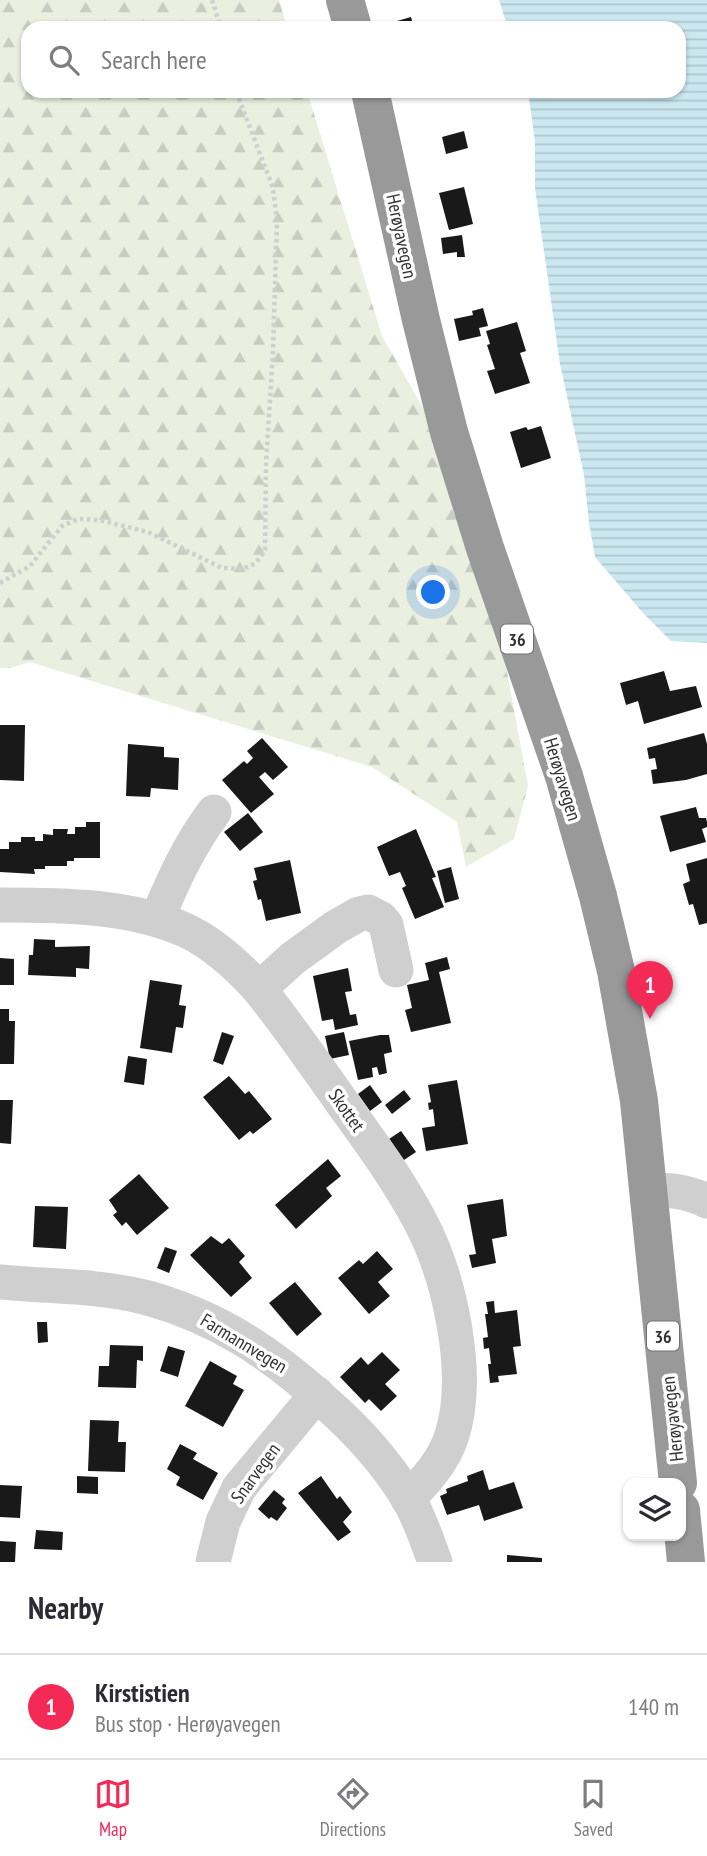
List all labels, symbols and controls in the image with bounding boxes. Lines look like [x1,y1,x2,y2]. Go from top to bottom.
search box [21,21,686,98]
icon: search [45,41,83,79]
text: Search here [101,43,207,76]
street label: Herøyavegen [381,192,423,280]
your location [416,575,450,609]
road number: 36 [501,624,533,654]
street label: Herøyavegen [539,735,587,823]
pin: 1 [627,961,673,1019]
street label: Skottet [324,1084,371,1137]
street label: Farmannvegen [196,1308,292,1378]
road number: 36 [647,1322,679,1350]
street label: Herøyavegen [656,1375,688,1463]
street label: Snarvegen [225,1438,285,1508]
map controls [623,1478,686,1541]
button: layers [623,1478,686,1541]
text: Nearby [28,1588,103,1627]
text: Kirstistien [95,1676,190,1709]
text: 1 [46,1692,57,1721]
text: 140 m [628,1692,679,1721]
text: Bus stop · Herøyavegen [95,1709,281,1738]
tab: Map [94,1775,132,1841]
tab: Directions [320,1775,386,1841]
tab: Saved [574,1775,613,1841]

